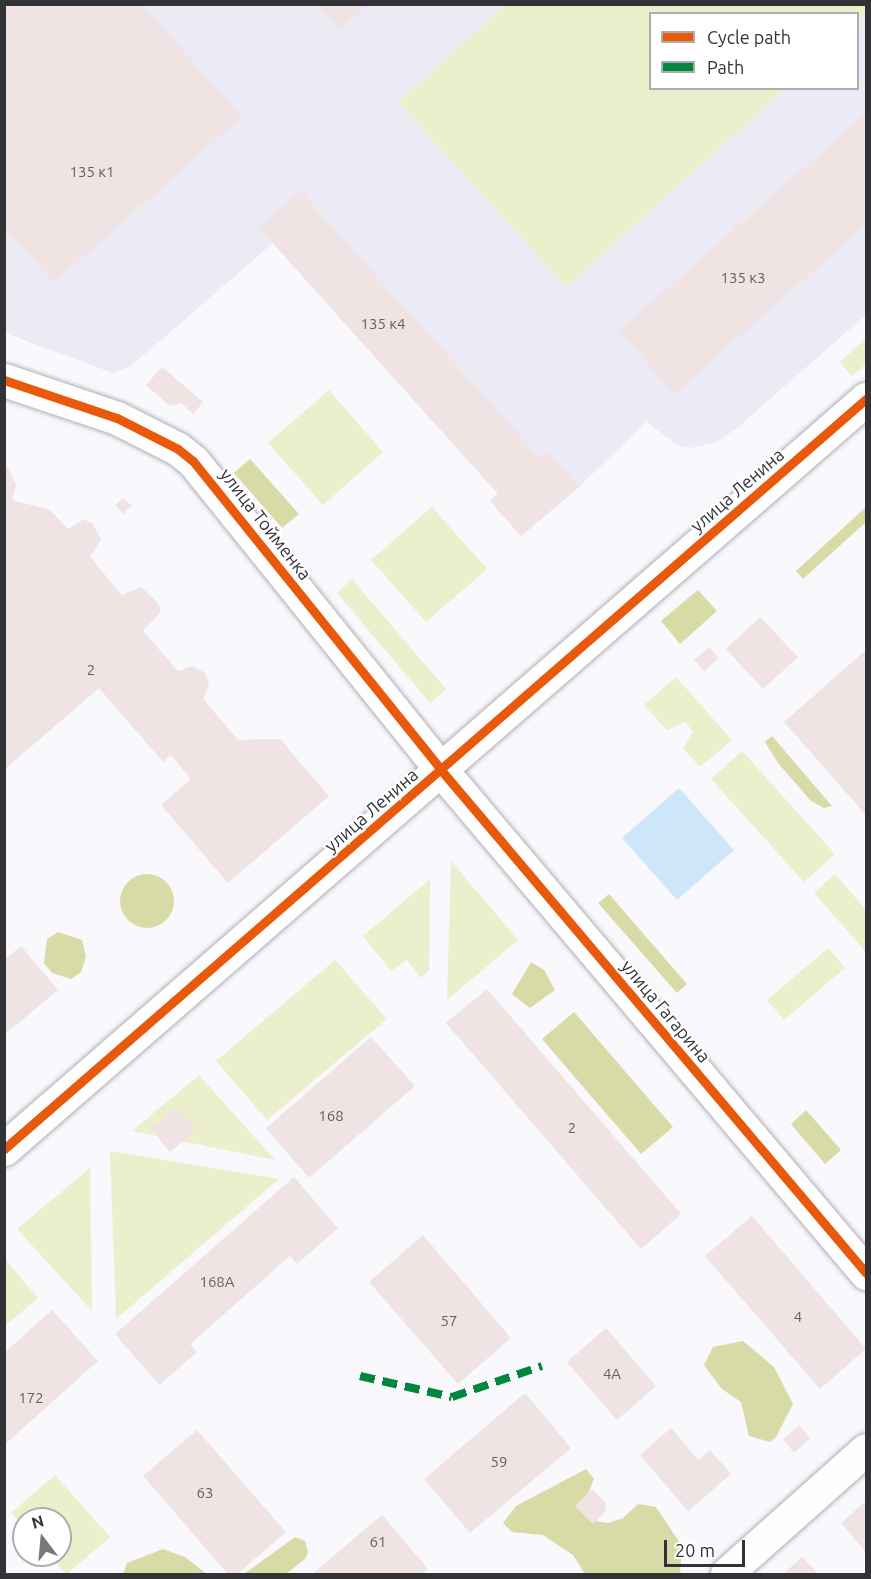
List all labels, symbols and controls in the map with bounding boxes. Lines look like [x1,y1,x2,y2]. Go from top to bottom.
legend [649,12,859,90]
text: Cycle path [707,27,791,47]
text: Path [707,57,744,77]
house number: 135 к1 [70,163,114,181]
house number: 135 к3 [721,269,765,287]
house number: 135 к4 [361,315,405,333]
street label: улица Ленина [686,444,788,536]
street label: улица Тойменка [216,464,316,584]
house number: 2 [87,661,95,679]
street label: улица Ленина [320,764,422,856]
street label: улица Гагарина [617,955,715,1067]
house number: 168 [318,1107,344,1125]
house number: 2 [568,1119,576,1137]
house number: 168А [199,1273,235,1291]
house number: 4 [794,1308,802,1326]
house number: 57 [441,1312,457,1330]
house number: 4А [603,1365,621,1383]
house number: 172 [18,1389,44,1407]
house number: 59 [491,1453,507,1471]
house number: 63 [197,1484,213,1502]
north arrow [12,1507,72,1567]
text: N [29,1511,46,1532]
scale bar [667,1528,748,1566]
house number: 61 [370,1533,386,1551]
text: 20 m [675,1540,715,1560]

